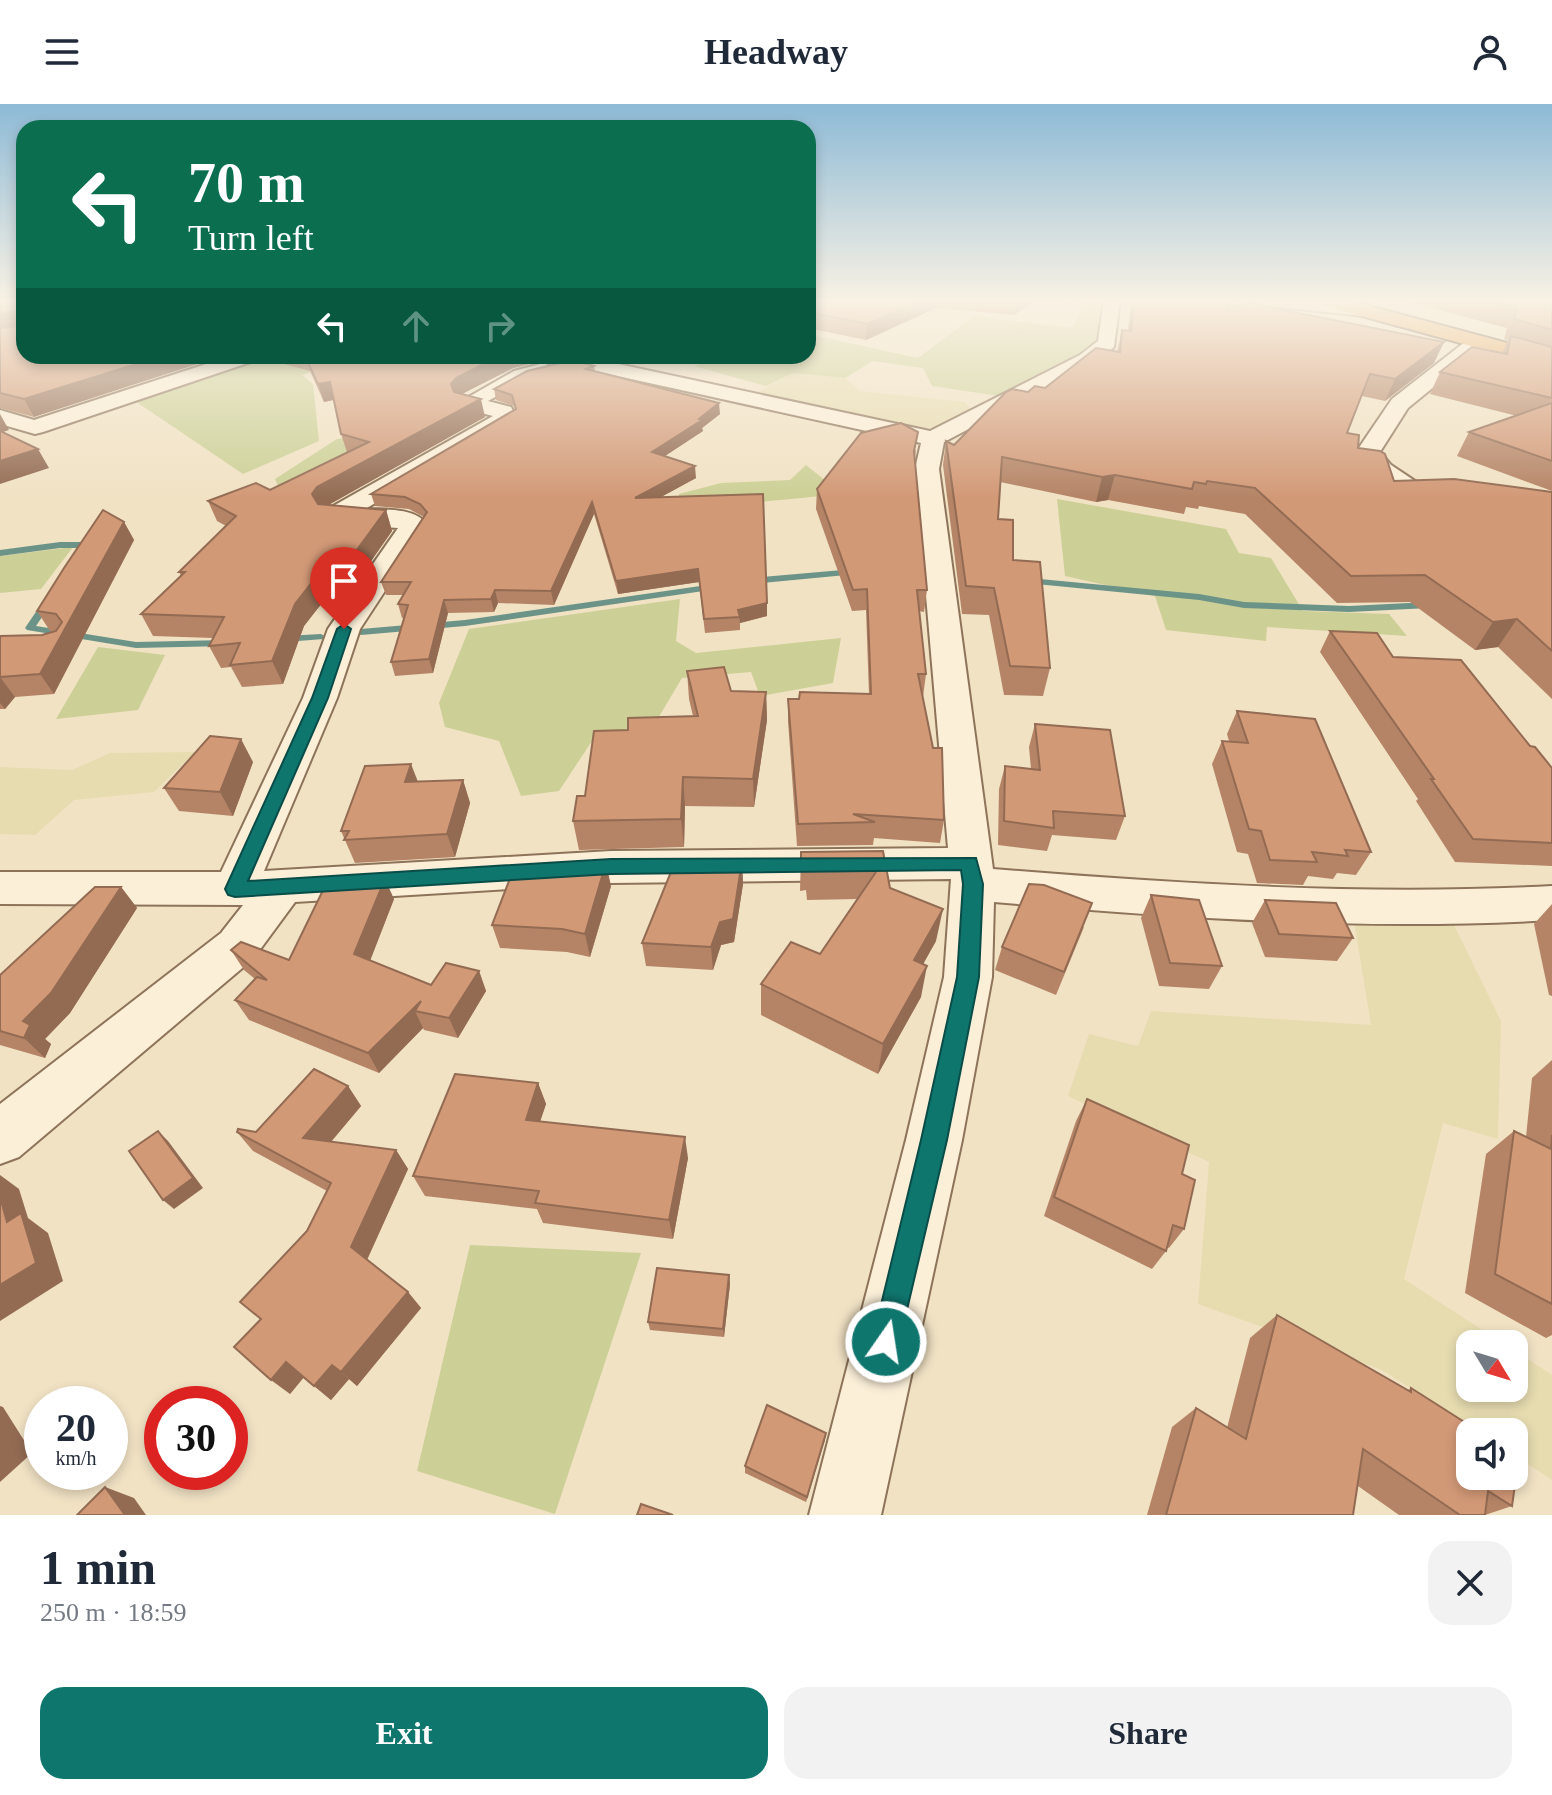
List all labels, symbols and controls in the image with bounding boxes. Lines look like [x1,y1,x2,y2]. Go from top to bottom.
icon: menu [40,30,84,74]
icon: person [1468,30,1512,74]
text: Headway [704,32,848,72]
icon: left [56,152,160,256]
text: 70 m [188,152,305,214]
text: Turn left [188,218,314,258]
icon: left [310,304,354,348]
icon: ahead [394,304,438,348]
icon: right [478,304,522,348]
pin [310,547,378,629]
icon: arrive [322,559,366,603]
position arrow [844,1300,928,1384]
north arrow [1456,1330,1528,1402]
map controls [1456,1330,1528,1490]
speed limit sign: 30 [144,1386,248,1490]
text: 20 [56,1405,96,1450]
button: sound [1456,1418,1528,1490]
text: km/h [55,1447,97,1469]
text: 1 min [40,1541,156,1594]
button: close [1428,1541,1512,1625]
text: 250 m · 18:59 [40,1598,187,1627]
button: Exit [40,1687,768,1779]
button: Share [784,1687,1512,1779]

